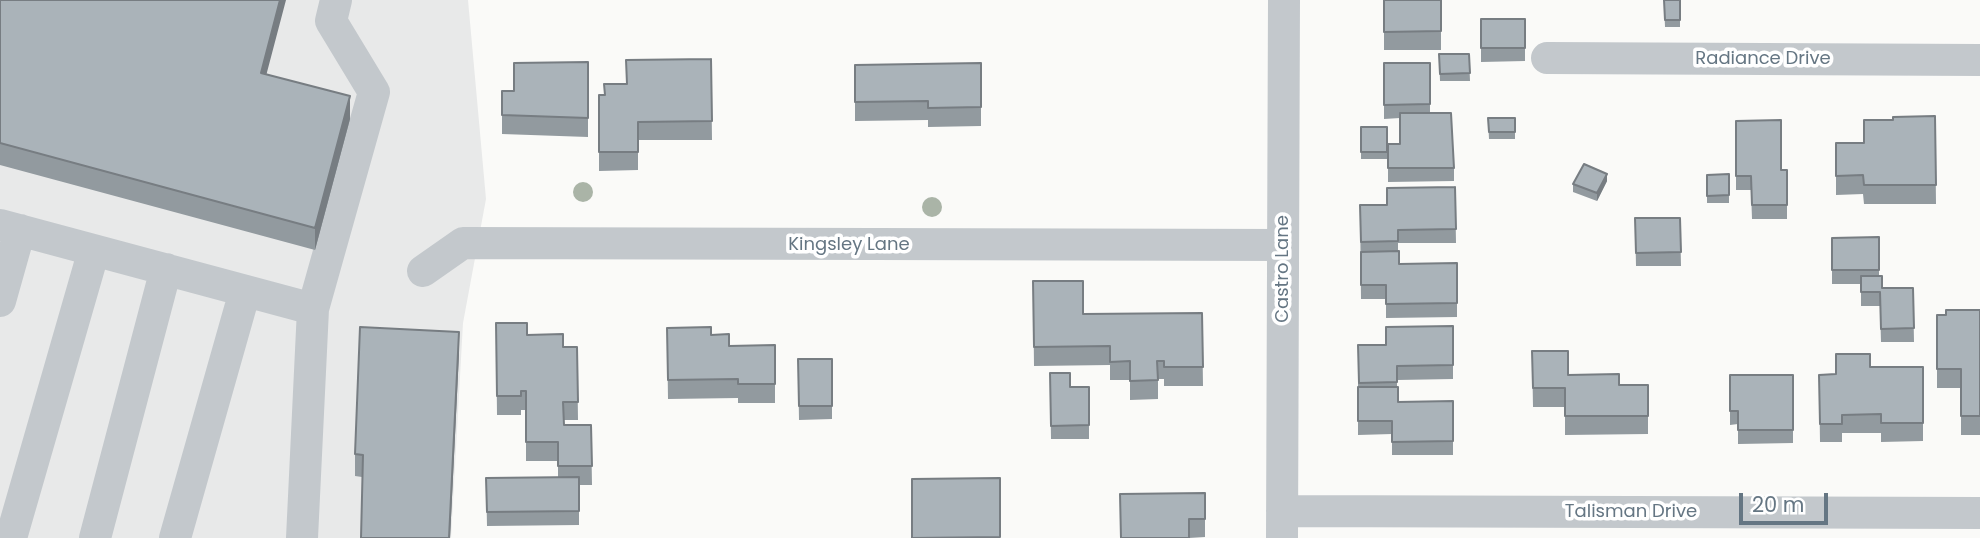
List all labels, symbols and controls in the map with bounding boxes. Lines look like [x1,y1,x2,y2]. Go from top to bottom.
street label: Radiance Drive [1695,48,1831,70]
street label: Castro Lane [1272,215,1294,323]
street label: Kingsley Lane [788,234,910,256]
scale bar [1742,478,1831,522]
text: 20 m [1752,490,1805,519]
street label: Talisman Drive [1565,501,1697,523]

